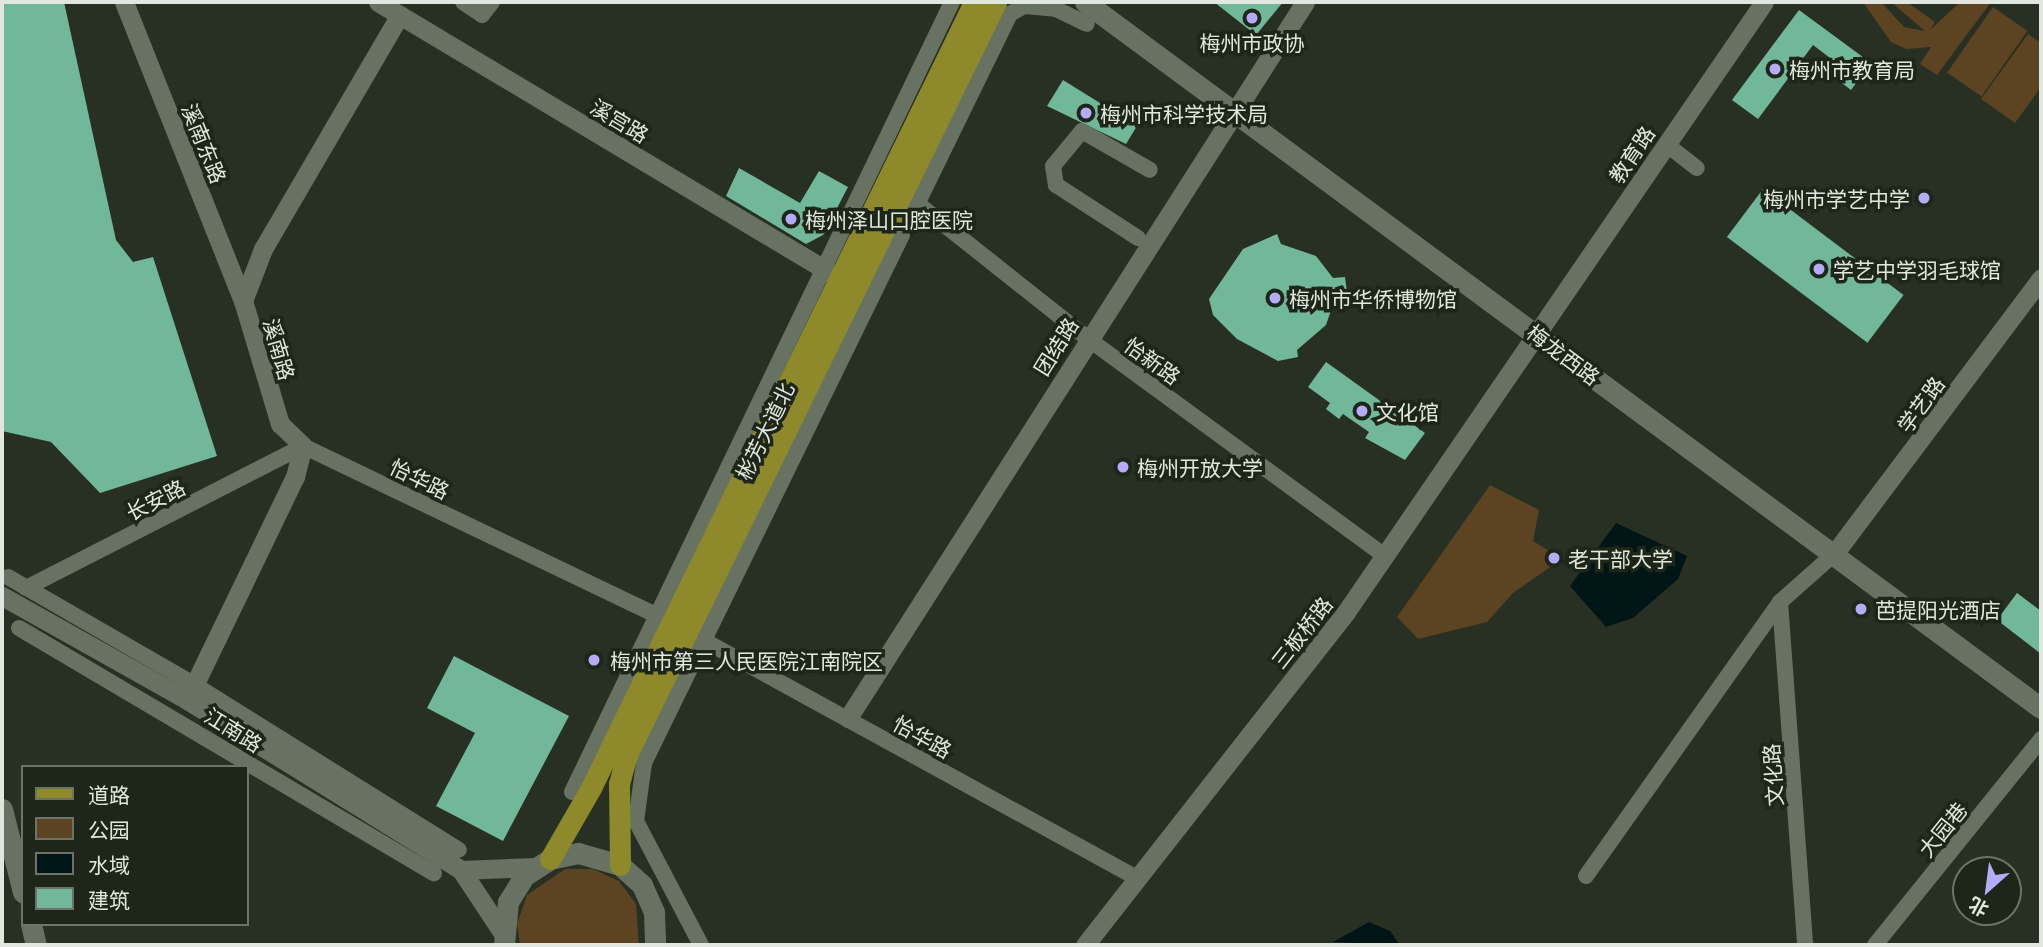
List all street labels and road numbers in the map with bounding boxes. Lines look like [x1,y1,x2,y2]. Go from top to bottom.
street label: 溪宫路 [587,93,653,147]
street label: 溪南东路 [178,99,232,187]
street label: 教育路 [1603,121,1659,187]
street label: 团结路 [1028,313,1082,379]
street label: 溪南路 [259,315,301,383]
street label: 梅龙西路 [1523,319,1605,389]
street label: 怡新路 [1120,331,1186,389]
street label: 学艺路 [1891,371,1949,437]
street label: 彬芳大道北 [730,378,798,484]
street label: 怡华路 [386,453,454,503]
street label: 长安路 [121,473,189,525]
street label: 三板桥路 [1265,591,1337,673]
street label: 江南路 [201,702,267,756]
street label: 怡华路 [889,710,957,762]
street label: 文化路 [1757,743,1787,807]
street label: 大园巷 [1912,797,1972,861]

